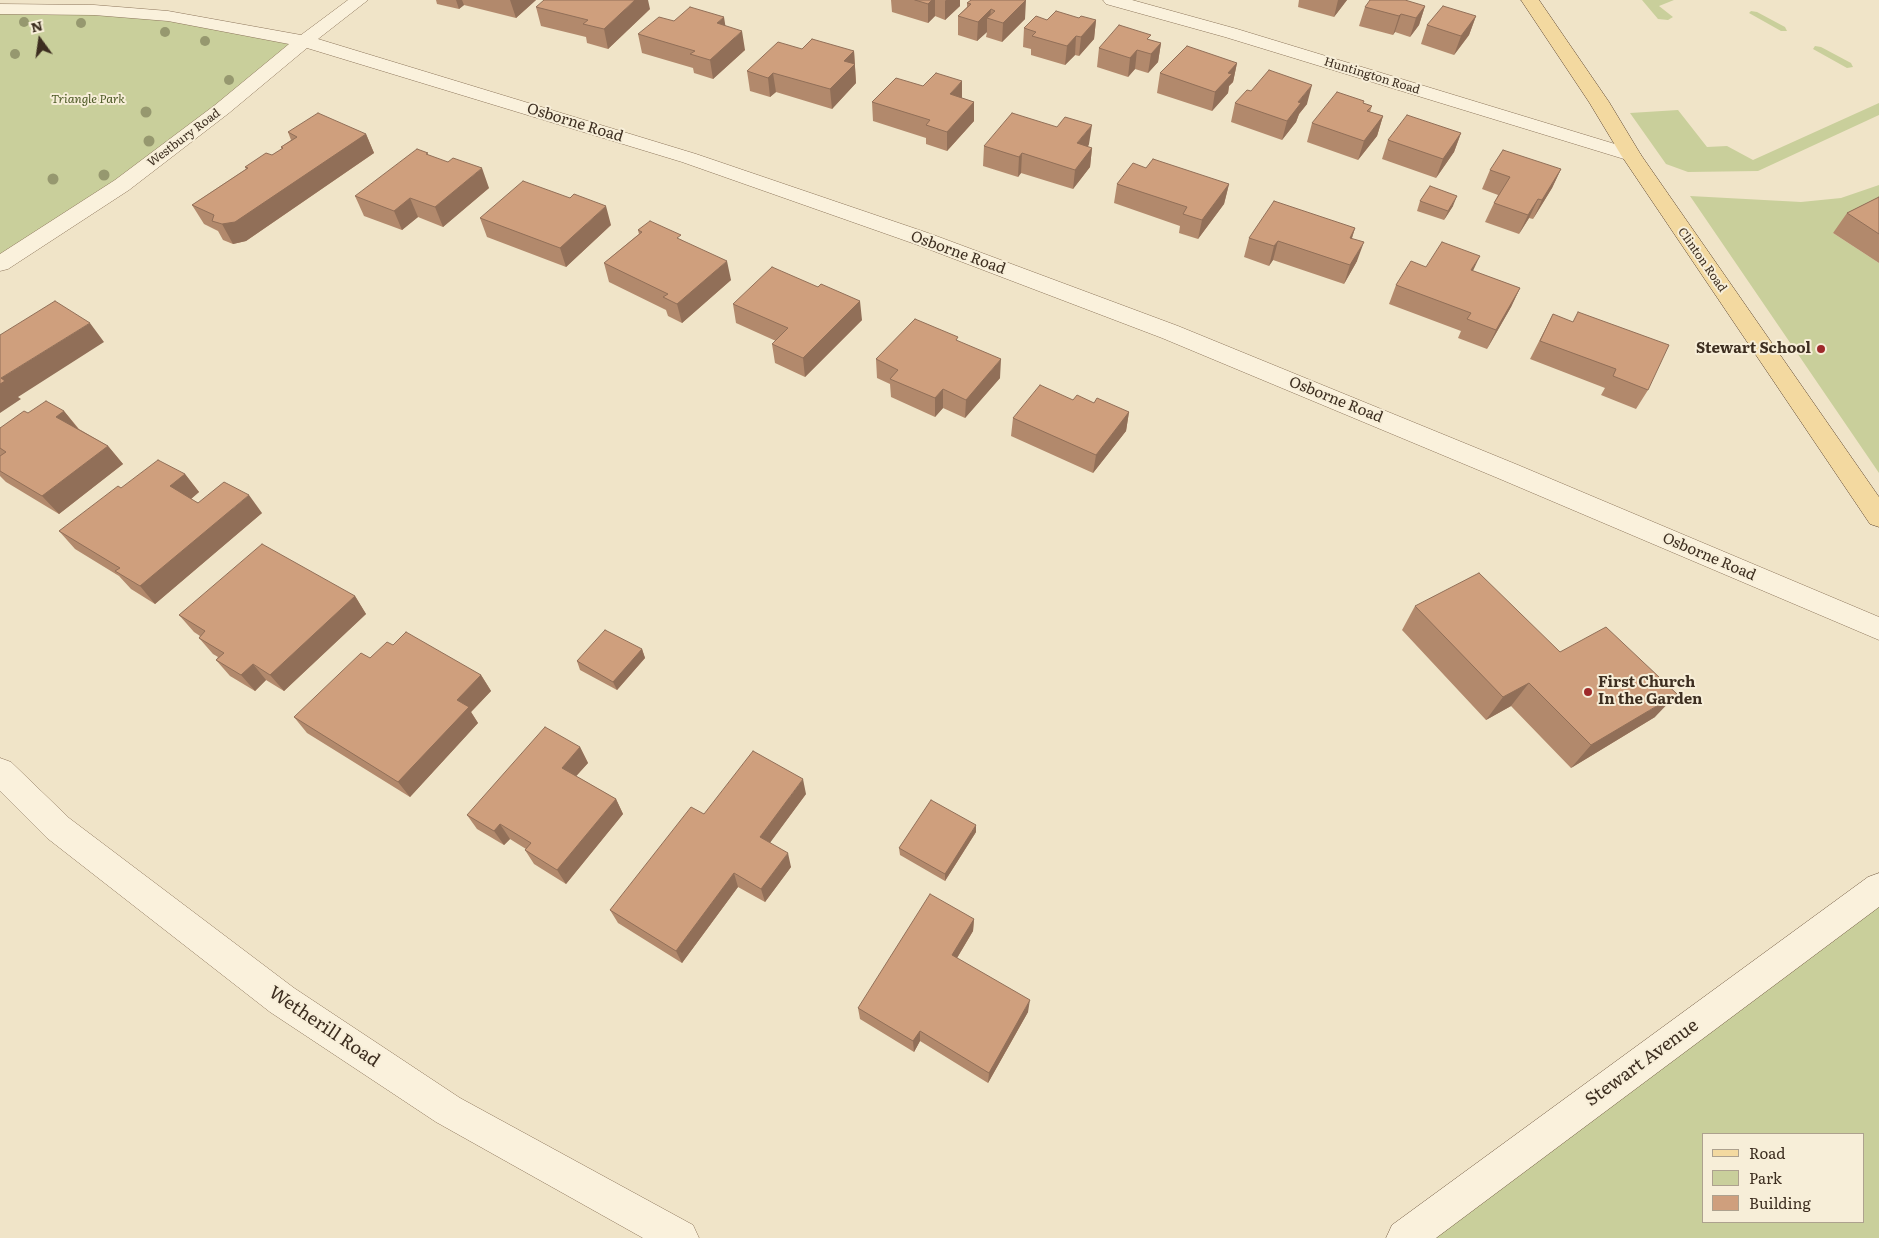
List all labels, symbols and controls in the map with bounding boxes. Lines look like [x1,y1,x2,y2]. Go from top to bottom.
text: N [28,14,44,37]
north arrow [15,15,65,65]
street label: Huntington Road [1322,55,1422,97]
park label: Triangle Park [51,92,125,106]
street label: Osborne Road [525,100,625,146]
street label: Westbury Road [145,106,223,170]
street label: Clinton Road [1675,225,1729,295]
street label: Osborne Road [908,227,1008,279]
place label: Stewart School [1696,340,1811,358]
marker: Stewart School [1815,343,1827,355]
street label: Osborne Road [1286,373,1386,427]
street label: Osborne Road [1660,529,1758,585]
place label: First Church In the Garden [1598,674,1703,709]
marker: First Church In the Garden [1582,686,1594,698]
street label: Wetherill Road [264,982,384,1072]
street label: Stewart Avenue [1581,1015,1703,1111]
legend [1702,1133,1864,1223]
text: Road [1749,1141,1785,1164]
text: Park [1749,1166,1782,1189]
text: Building [1749,1191,1811,1214]

